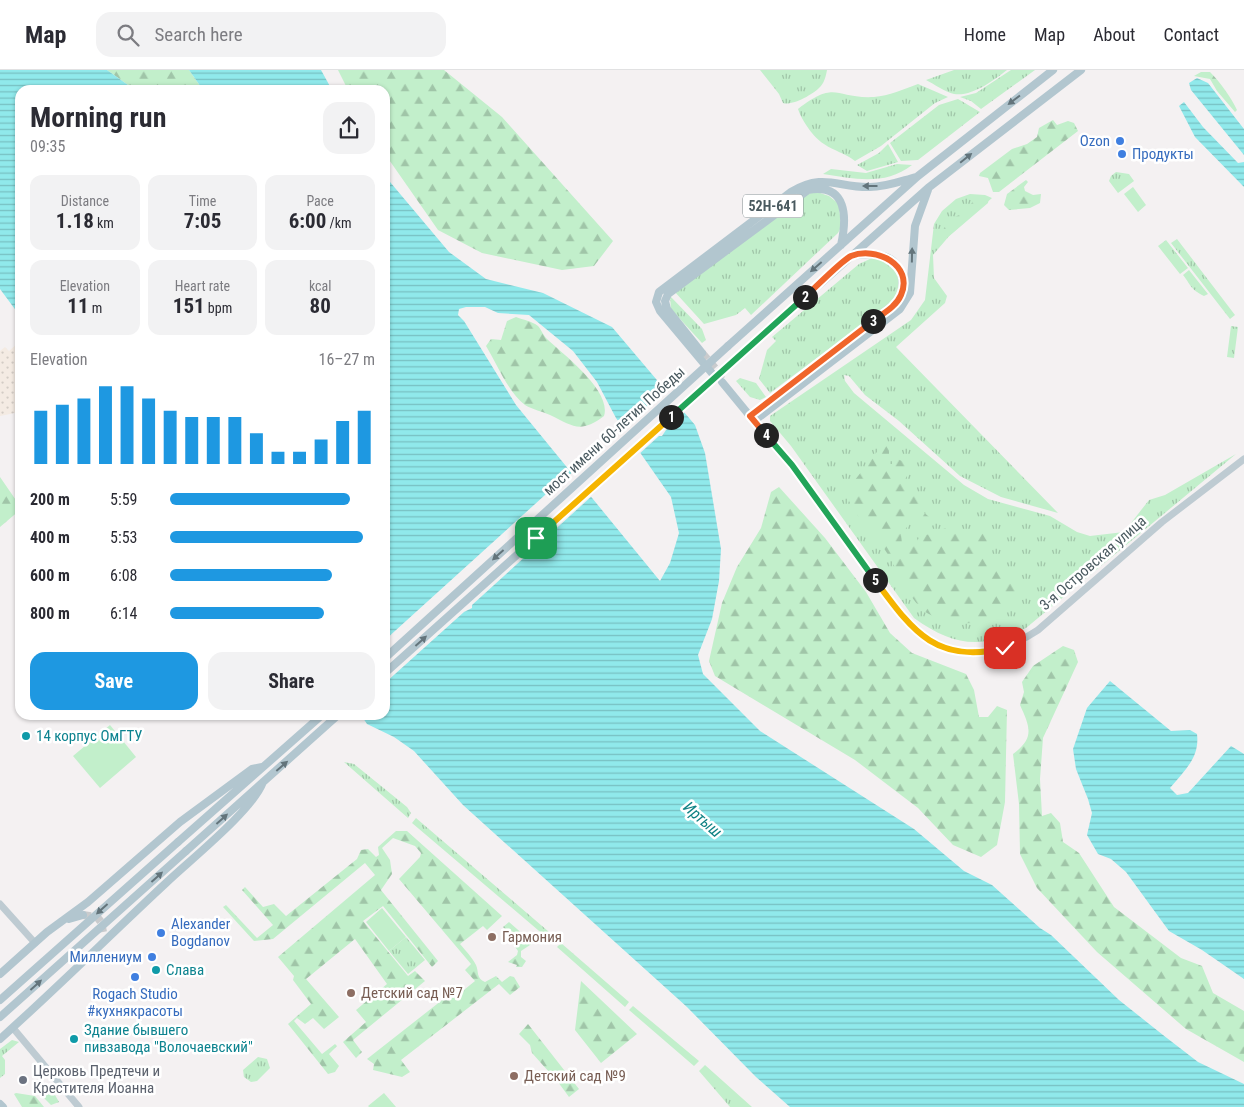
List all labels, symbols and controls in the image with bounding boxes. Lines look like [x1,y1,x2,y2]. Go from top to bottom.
search box [96,12,446,57]
text: Map [25,21,66,49]
icon: search [114,21,142,49]
text: Search here [154,23,243,46]
text: Home [964,24,1006,45]
text: Map [1034,24,1065,45]
text: About [1093,24,1135,45]
text: Contact [1163,24,1219,45]
one-way arrow [1008,94,1021,105]
text: Morning run [30,101,166,134]
button: share [323,102,375,154]
place label: Ozon [1080,132,1110,150]
marker: Ozon [1114,135,1126,147]
text: 09:35 [30,137,65,156]
place label: Продукты [1132,145,1194,163]
marker: Продукты [1116,148,1128,160]
one-way arrow [960,152,973,163]
one-way arrow [862,182,878,190]
text: Distance [61,193,109,209]
text: Time [189,193,216,209]
text: Pace [306,193,334,209]
road number: 52Н-641 [743,194,803,218]
text: 1.18 [56,209,94,233]
text: 7:05 [184,209,221,233]
text: 6:00 [289,209,326,233]
text: km [94,215,114,231]
text: /km [326,215,352,231]
one-way arrow [909,247,917,263]
one-way arrow [811,261,823,273]
text: Elevation [60,278,110,294]
text: Heart rate [175,278,230,294]
text: kcal [309,278,331,294]
pin: 2 [792,284,818,310]
text: 2 [802,289,809,305]
text: 11 [67,294,89,318]
text: 151 [173,294,205,318]
text: 80 [310,294,331,318]
text: m [89,300,102,316]
text: bpm [205,300,232,316]
pin: 3 [860,308,886,334]
text: 3 [870,313,877,329]
text: Elevation [30,350,88,369]
text: 16–27 m [319,350,375,369]
street label: мост имени 60-летия Победы [540,363,688,499]
pin: 1 [658,404,684,430]
text: 1 [668,409,675,425]
pin: 4 [754,422,778,448]
text: 4 [763,427,770,443]
text: 200 m [30,490,70,509]
text: 5:59 [110,490,137,509]
street label: 3-я Островская улица [1036,512,1150,614]
pin [515,517,557,559]
icon: arrive [522,524,550,552]
text: 400 m [30,528,70,547]
text: 5:53 [110,528,137,547]
one-way arrow [492,549,504,561]
text: 600 m [30,566,70,585]
text: 6:08 [110,566,137,585]
pin: 5 [862,568,888,592]
text: 5 [872,572,879,588]
text: 800 m [30,604,70,623]
text: 6:14 [110,604,137,623]
pin [984,627,1026,669]
icon: check [991,634,1019,662]
one-way arrow [415,635,427,647]
button: Save [30,652,198,710]
button: Share [208,652,375,710]
place label: 14 корпус ОмГТУ [36,727,143,745]
marker: 14 корпус ОмГТУ [20,730,32,742]
one-way arrow [275,760,288,771]
water label: Иртыш [680,798,726,841]
one-way arrow [216,813,228,825]
one-way arrow [151,871,164,882]
one-way arrow [97,903,109,915]
place label: Alexander Bogdanov [171,915,231,950]
marker: Alexander Bogdanov [155,927,167,939]
place label: Гармония [502,928,562,946]
marker: Гармония [486,931,498,943]
place label: Миллениум [69,948,142,966]
marker: Миллениум [146,951,158,963]
place label: Слава [166,961,204,979]
marker: Слава [150,964,162,976]
marker: Rogach Studio #кухнякрасоты [129,971,141,983]
one-way arrow [30,979,42,991]
place label: Детский сад №7 [361,984,463,1002]
place label: Rogach Studio #кухнякрасоты [87,985,183,1020]
marker: Детский сад №7 [345,987,357,999]
place label: Здание бывшего пивзавода "Волочаевский" [84,1021,253,1056]
marker: Здание бывшего пивзавода "Волочаевский" [68,1033,80,1045]
place label: Церковь Предтечи и Крестителя Иоанна [33,1062,160,1097]
place label: Детский сад №9 [524,1067,626,1085]
marker: Детский сад №9 [508,1070,520,1082]
marker: Церковь Предтечи и Крестителя Иоанна [17,1074,29,1086]

